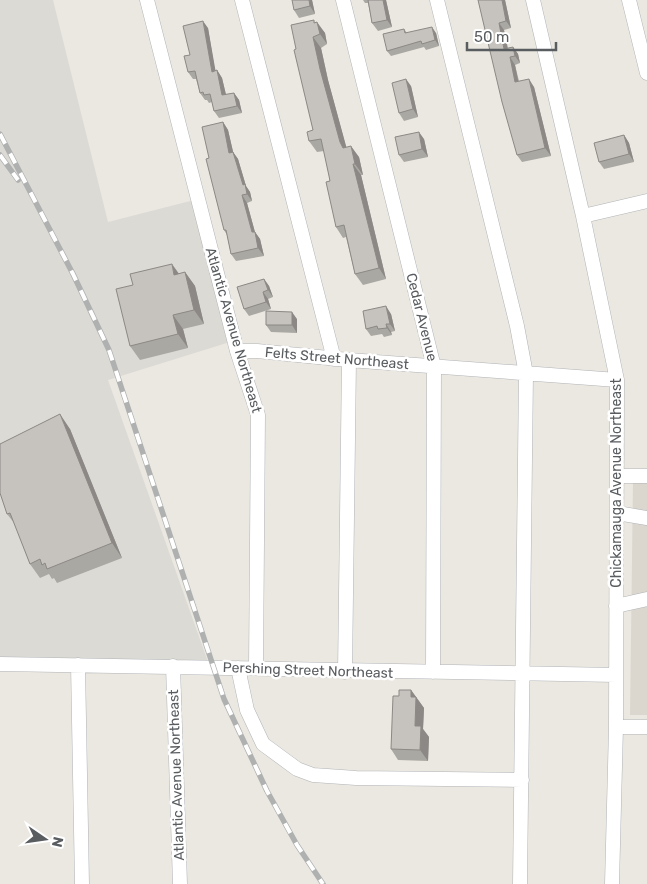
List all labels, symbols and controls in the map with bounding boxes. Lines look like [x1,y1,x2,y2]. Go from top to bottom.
scale bar [467,20,556,52]
text: 50 m [474,28,509,46]
street label: Atlantic Avenue Northeast [202,245,265,415]
street label: Cedar Avenue [402,271,441,363]
street label: Felts Street Northeast [264,344,410,373]
street label: Chickamauga Avenue Northeast [608,378,625,588]
street label: Pershing Street Northeast [222,659,394,682]
street label: Atlantic Avenue Northeast [165,689,188,861]
north arrow [20,814,70,864]
text: N [48,835,67,849]

